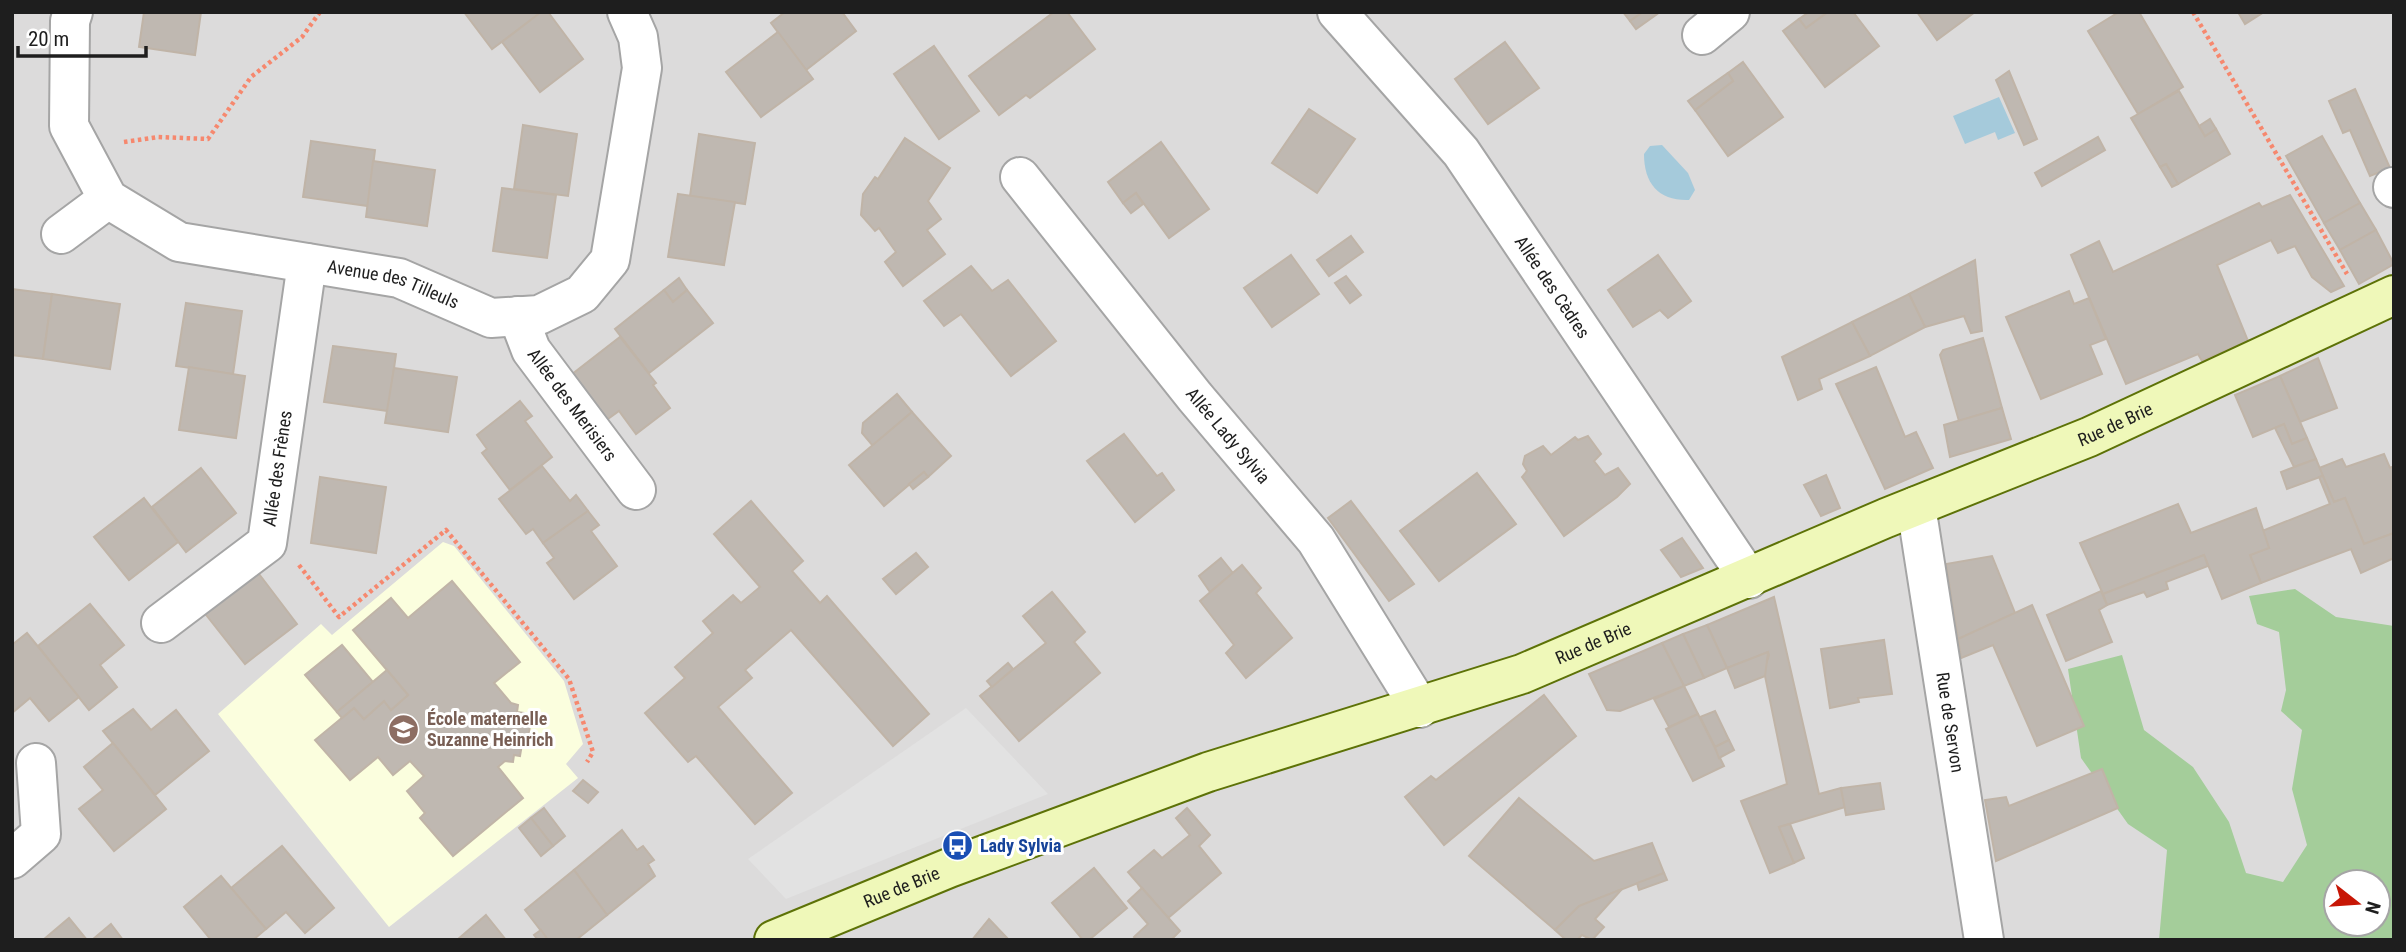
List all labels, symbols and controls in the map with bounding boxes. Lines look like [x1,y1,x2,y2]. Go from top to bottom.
scale bar [18,14,145,58]
text: 20 m [28,27,69,51]
street label: Allée des Cèdres [1511,232,1595,342]
street label: Avenue des Tilleuls [326,255,462,313]
street label: Allée des Merisiers [523,344,622,465]
street label: Allée Lady Sylvia [1182,383,1275,488]
street label: Rue de Brie [2075,398,2156,450]
street label: Allée des Frènes [258,409,296,528]
street label: Rue de Brie [1552,618,1634,668]
street label: Rue de Servon [1932,671,1969,774]
place label: École maternelle Suzanne Heinrich [427,708,553,750]
school or university icon: École maternelle Suzanne Heinrich [387,712,421,746]
bus stop icon: Lady Sylvia [940,829,974,863]
place label: Lady Sylvia [980,835,1062,856]
street label: Rue de Brie [860,862,943,912]
north arrow [2322,868,2392,938]
text: N [2360,899,2385,917]

